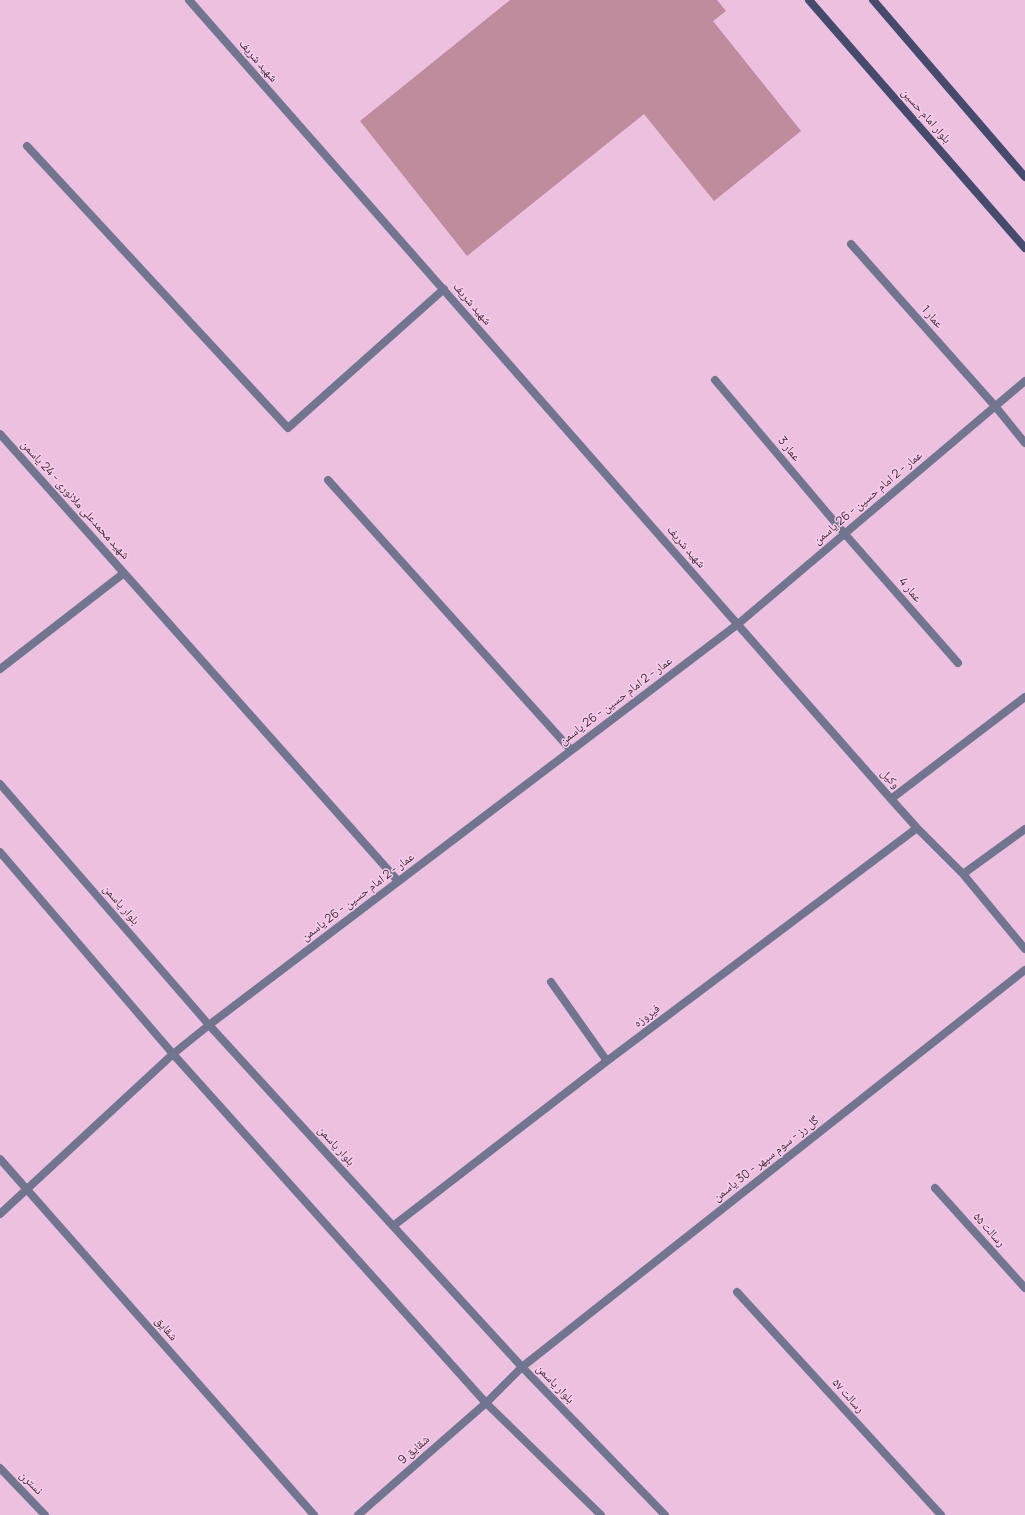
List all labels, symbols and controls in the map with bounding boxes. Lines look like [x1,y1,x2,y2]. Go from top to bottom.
street label: شهید شریف [236,37,280,85]
street label: بلوار امام حسین [898,86,954,146]
street label: شهید شریف [450,280,494,328]
street label: عمار 1 [918,303,946,331]
street label: عمار 3 [775,434,803,464]
street label: شهید محمدعلی ملانوری - 24 یاسمن [18,437,132,563]
street label: عمار - 2 امام حسین - 26 یاسمن [811,448,925,548]
street label: شهید شریف [664,523,708,571]
street label: عمار 4 [895,575,925,605]
street label: عمار - 2 امام حسین - 26 یاسمن [557,654,675,748]
street label: وکیل [877,766,903,792]
street label: عمار - 2 امام حسین - 26 یاسمن [299,850,417,944]
street label: بلوار یاسمن [100,882,142,928]
street label: فیروزه [631,1001,663,1031]
street label: گل رز - سوم سپهر - 30 یاسمن [710,1113,822,1205]
street label: بلوار یاسمن [314,1123,358,1169]
street label: رسالت ۵۵ [970,1210,1008,1250]
street label: شقایق [152,1314,180,1344]
street label: بلوار یاسمن [533,1361,577,1407]
street label: رسالت ۵۷ [829,1376,867,1416]
street label: شقایق 9 [395,1432,433,1468]
street label: نسترن [16,1468,46,1498]

